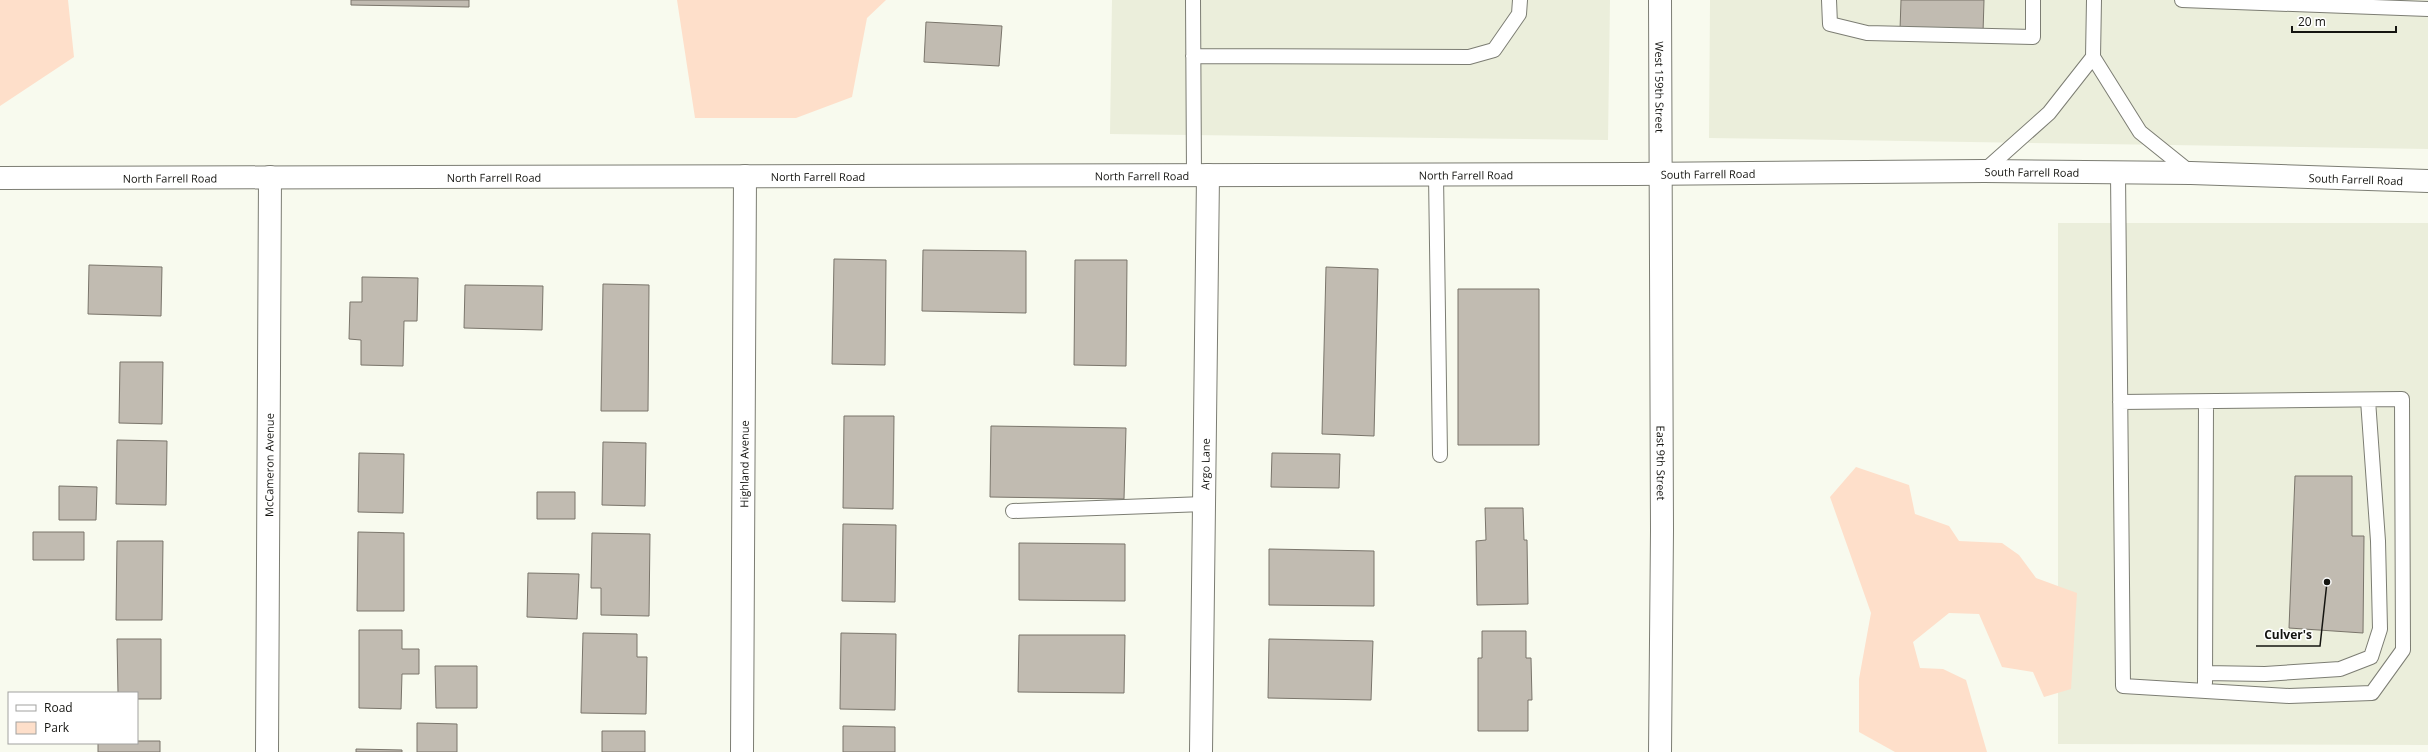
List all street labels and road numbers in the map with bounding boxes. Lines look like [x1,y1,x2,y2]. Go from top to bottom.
street label: West 159th Street [1653,41,1668,133]
street label: South Farrell Road [1985,164,2079,179]
street label: South Farrell Road [1661,165,1755,181]
street label: North Farrell Road [1419,167,1513,182]
street label: North Farrell Road [771,168,865,184]
street label: North Farrell Road [1095,168,1189,183]
street label: North Farrell Road [447,169,541,184]
street label: South Farrell Road [2308,169,2403,188]
street label: North Farrell Road [123,170,217,185]
street label: McCameron Avenue [261,413,276,517]
street label: Highland Avenue [736,420,751,508]
street label: East 9th Street [1654,426,1669,501]
street label: Argo Lane [1197,438,1212,490]

